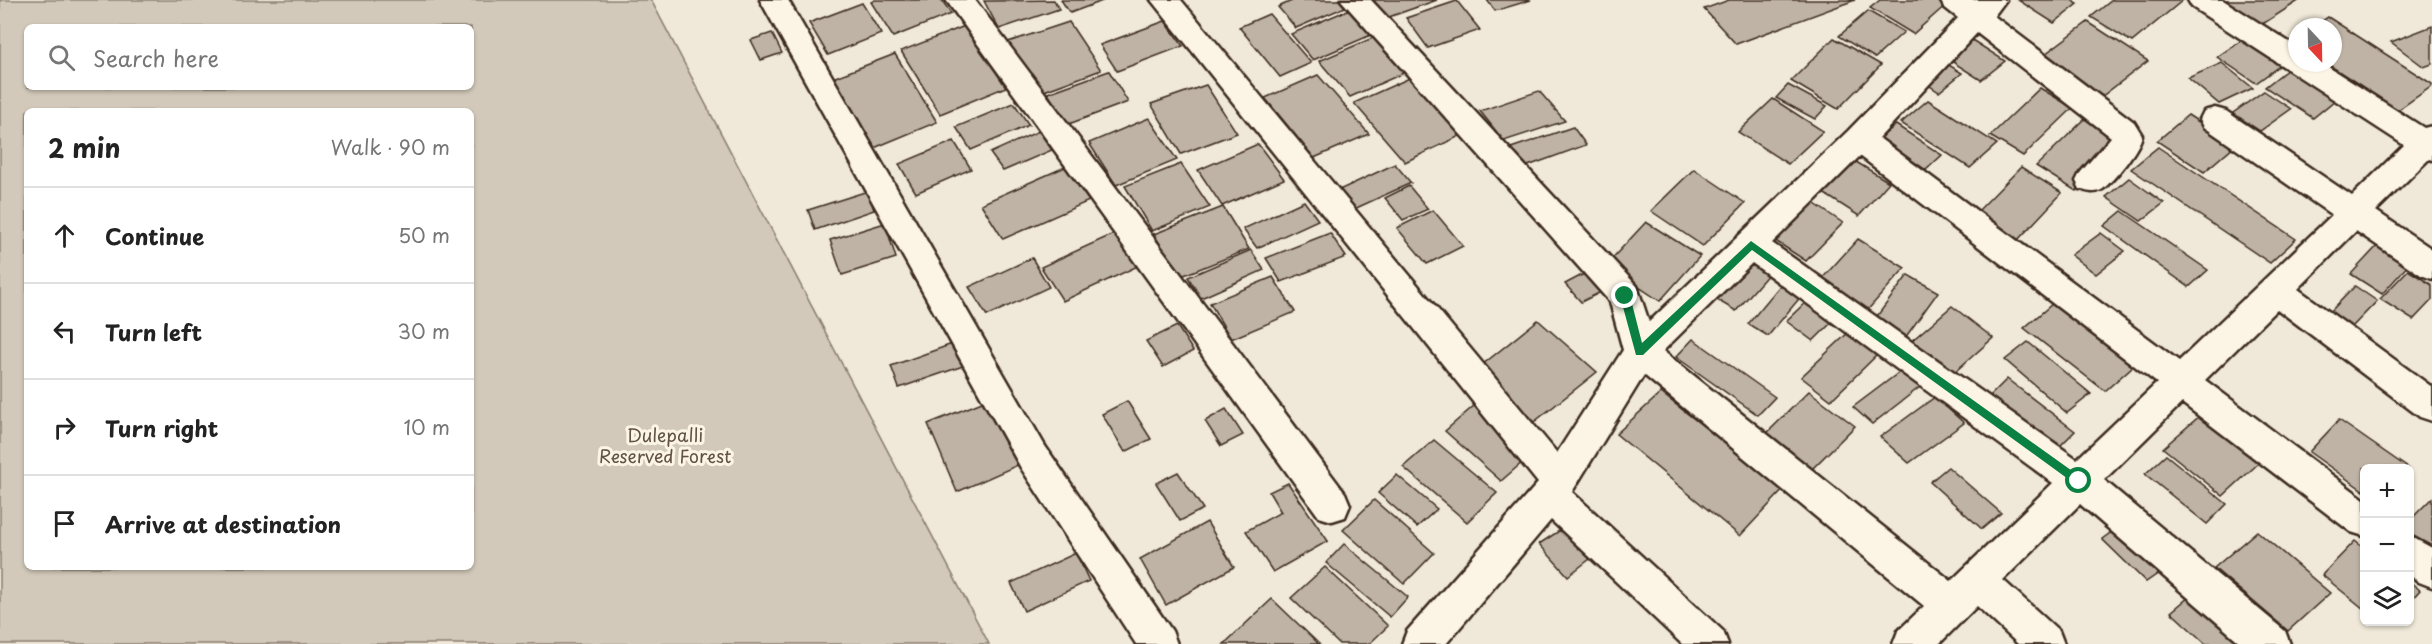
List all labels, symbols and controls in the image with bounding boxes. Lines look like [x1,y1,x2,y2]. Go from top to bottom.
north arrow [2288,18,2342,72]
search box [24,24,474,90]
icon: search [45,41,78,74]
text: Search here [93,41,219,74]
text: 2 min [48,128,121,167]
text: Walk · 90 m [331,132,450,162]
icon: ahead [48,219,81,252]
text: Continue [105,219,204,252]
text: 50 m [398,220,450,250]
route end [1611,282,1637,308]
icon: left [48,315,81,348]
text: Turn left [105,315,202,348]
text: 30 m [397,316,450,346]
icon: right [48,411,81,444]
text: Turn right [105,411,218,444]
text: 10 m [403,412,450,442]
park label: Dulepalli Reserved Forest [599,421,731,469]
map controls [2360,464,2414,626]
button: + [2360,464,2414,518]
route start [2065,467,2091,493]
icon: arrive [48,507,81,540]
text: Arrive at destination [105,507,341,540]
button: − [2360,518,2414,572]
button: layers [2360,572,2414,626]

